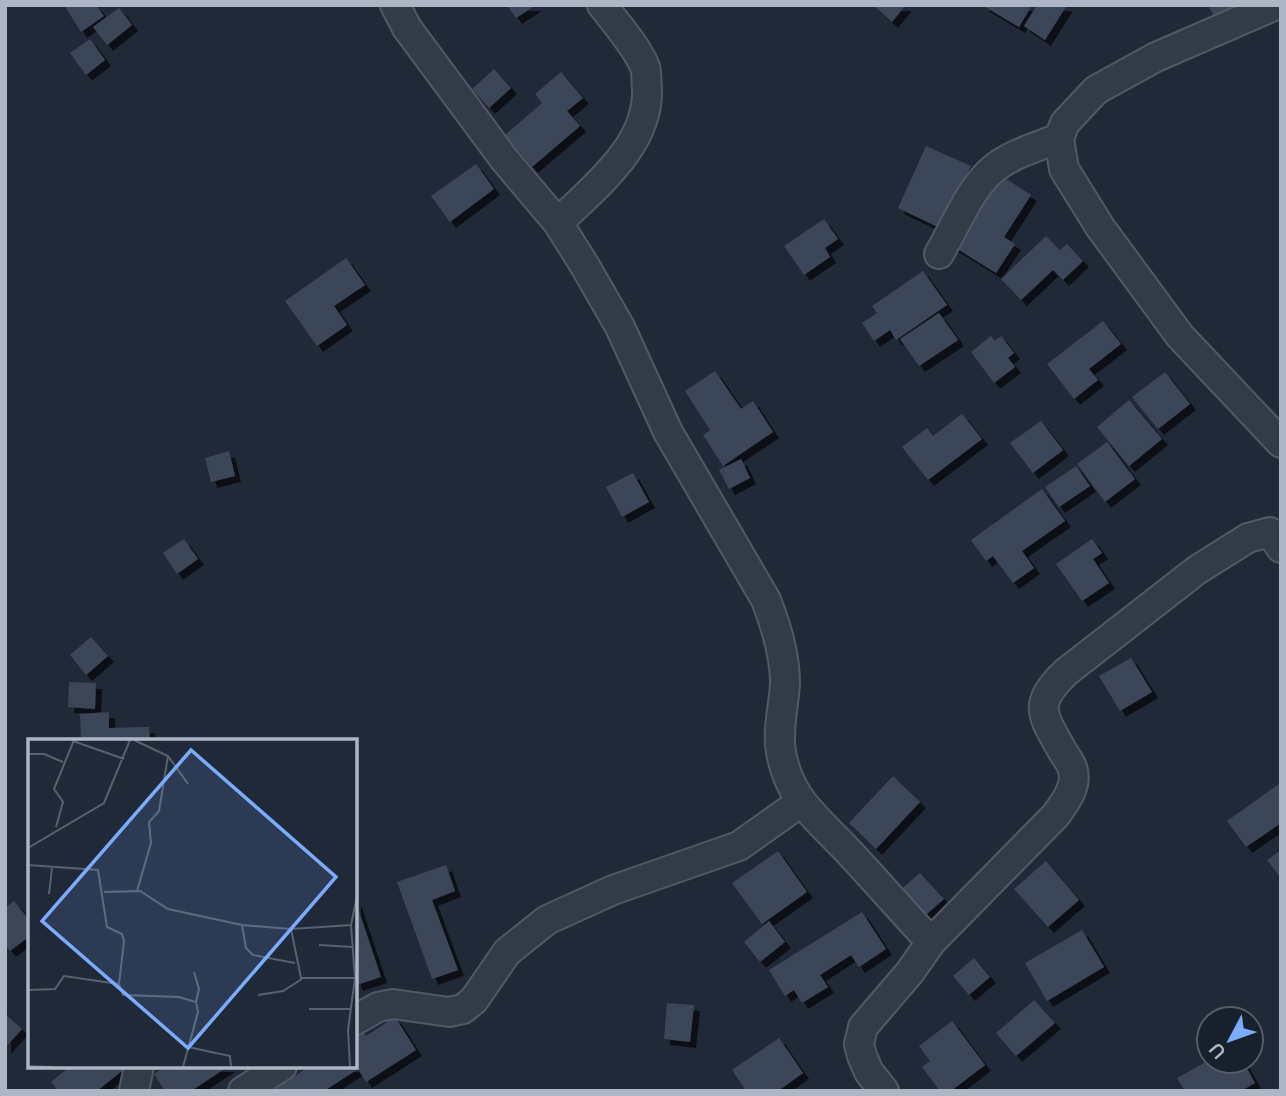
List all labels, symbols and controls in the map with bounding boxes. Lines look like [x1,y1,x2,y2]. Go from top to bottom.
inset map [28,739,357,1068]
north arrow [1195,1005,1265,1075]
text: U [1204,1037,1232,1064]

